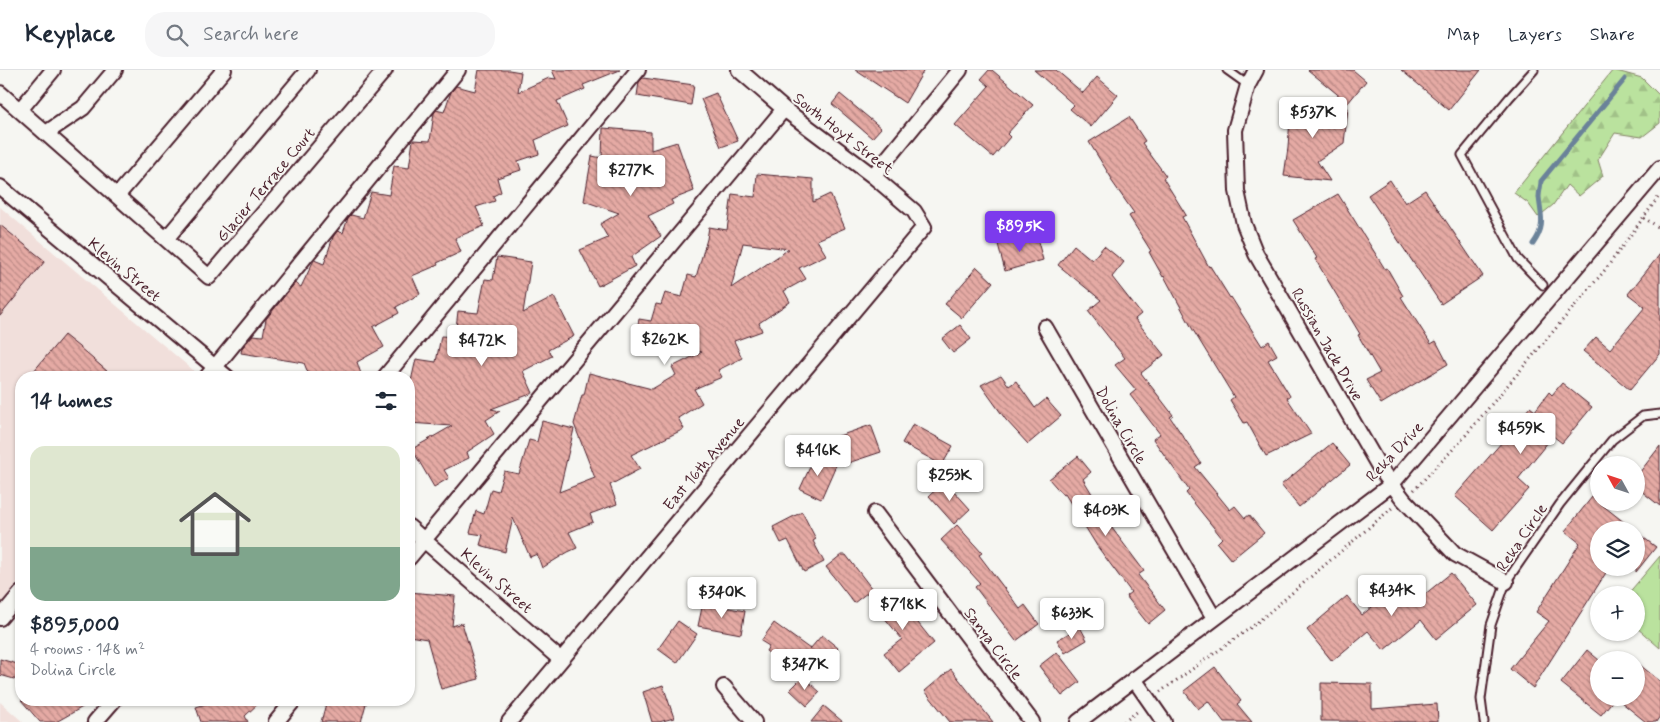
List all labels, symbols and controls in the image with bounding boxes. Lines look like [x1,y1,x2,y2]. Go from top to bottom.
search box [145,12,495,57]
text: Keyplace [25,19,115,50]
icon: search [163,21,191,49]
text: Search here [203,22,299,47]
text: Map [1447,23,1480,47]
text: Layers [1508,23,1562,47]
text: Share [1590,23,1635,47]
street label: South Hoyt Street [788,88,898,180]
pin: $537K [1278,97,1348,139]
text: $537K [1290,102,1336,123]
street label: Glacier Terrace Court [212,123,320,247]
pin: $277K [596,154,666,197]
text: $277K [608,160,654,181]
pin: $895K [985,210,1055,253]
text: $895K [996,216,1044,237]
street label: Klevin Street [83,233,165,307]
street label: Russian Jack Drive [1286,284,1368,405]
pin: $472K [447,324,517,367]
pin: $262K [630,324,700,366]
text: $262K [642,329,688,350]
text: $472K [458,330,506,351]
street label: Dolina Circle [1090,383,1152,469]
text: 14 homes [30,387,113,415]
icon: filters [372,387,400,415]
pin: $459K [1486,412,1556,455]
street label: East 16th Avenue [659,413,750,515]
street label: Reka Drive [1362,417,1429,487]
text: $459K [1498,418,1544,439]
pin: $416K [783,434,853,477]
text: $416K [796,440,840,461]
north arrow [1590,456,1645,511]
map controls [1590,456,1645,706]
pin: $253K [915,460,985,502]
text: $253K [928,465,972,486]
icon: home [170,479,260,569]
pin: $403K [1071,494,1141,537]
text: $403K [1083,500,1129,521]
street label: Reka Circle [1492,500,1553,576]
button: layers [1590,521,1645,576]
street label: Klevin Street [455,544,537,618]
pin: $434K [1357,574,1427,617]
pin: $340K [687,576,757,619]
text: $434K [1369,580,1415,601]
text: $340K [698,582,746,603]
button: + [1590,586,1645,641]
pin: $718K [868,588,938,631]
text: $718K [880,594,926,615]
pin: $633K [1037,598,1107,640]
street label: Sanya Circle [959,603,1027,684]
text: $633K [1051,603,1093,624]
text: $895,000 [30,611,119,639]
text: 4 rooms · 148 m² [30,639,145,660]
pin: $347K [770,648,840,691]
button: − [1590,651,1645,706]
text: $347K [782,654,828,675]
text: Dolina Circle [30,660,116,681]

